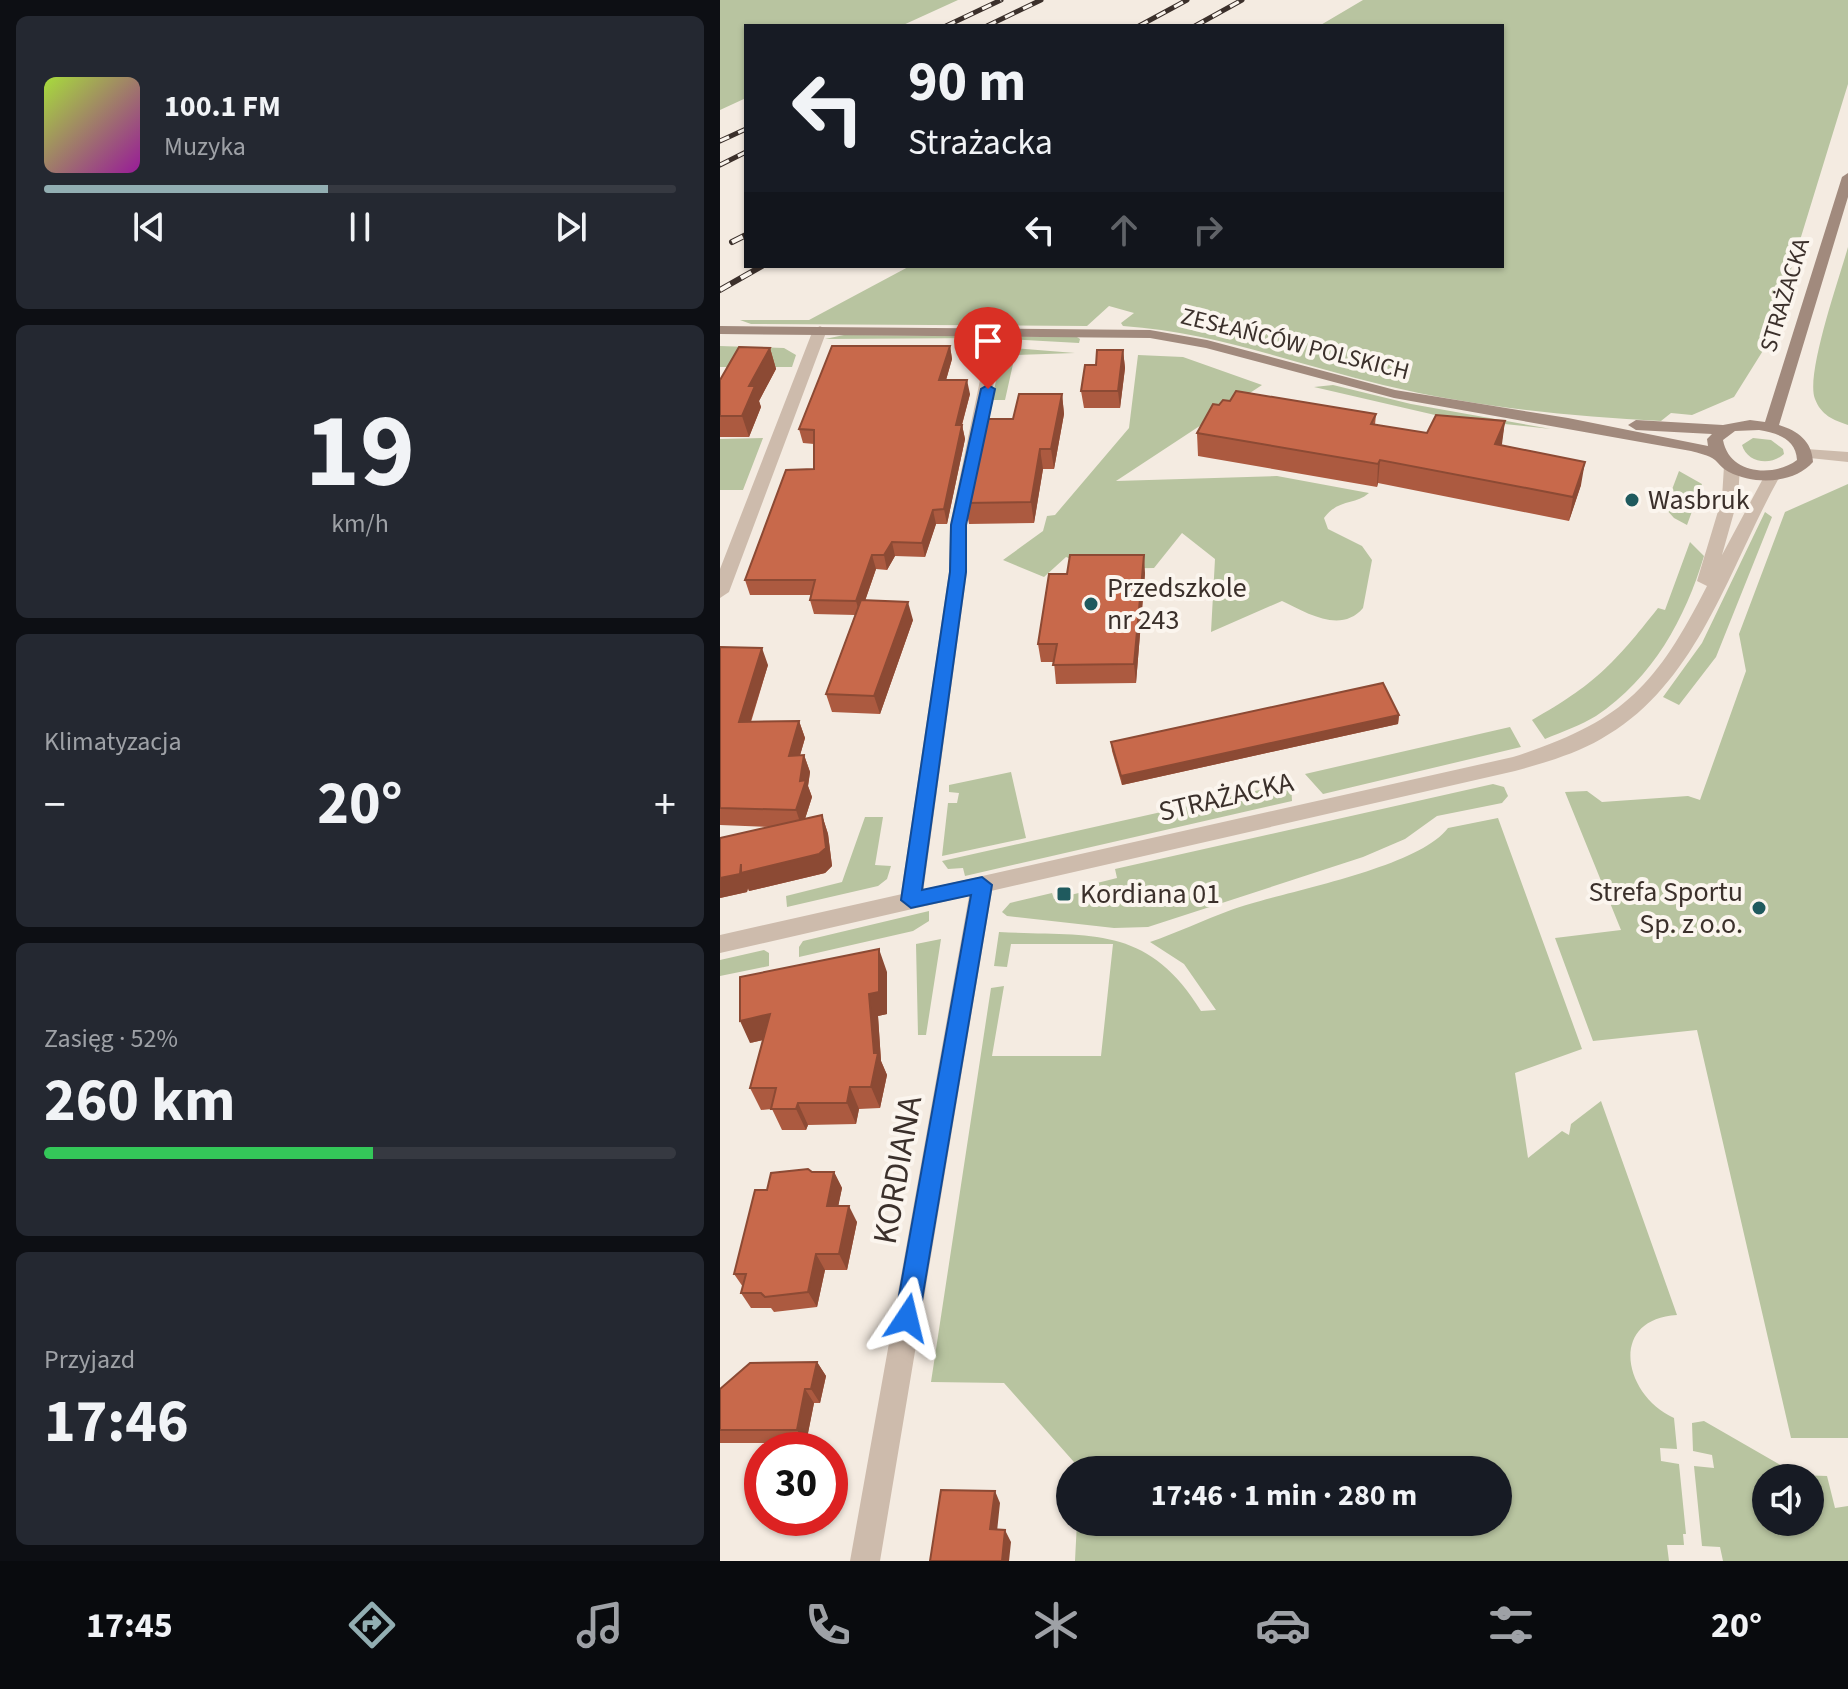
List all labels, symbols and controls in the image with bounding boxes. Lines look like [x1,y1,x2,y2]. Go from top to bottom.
text: 90 m [908,43,1026,122]
icon: left [776,56,880,160]
text: 100.1 FM [164,85,281,128]
text: Strażacka [908,117,1053,168]
text: Muzyka [164,128,246,165]
icon: previous [127,205,171,249]
icon: pause [338,205,382,249]
icon: next [549,205,593,249]
icon: left [1018,208,1062,252]
icon: ahead [1102,208,1146,252]
icon: right [1186,208,1230,252]
street label: STRAŻACKA [1751,234,1819,356]
street label: ZESŁAŃCÓW POLSKICH [1177,299,1413,389]
pin [954,307,1022,389]
icon: arrive [966,319,1010,363]
text: 19 [305,379,415,527]
place label: Wasbruk [1648,480,1750,520]
marker: Wasbruk [1623,491,1641,509]
text: km/h [331,505,389,542]
place label: Przedszkole nr 243 [1107,568,1247,640]
marker: Przedszkole nr 243 [1082,595,1100,613]
text: Klimatyzacja [44,723,182,760]
text: 20° [317,762,403,847]
street label: STRAŻACKA [1155,762,1298,832]
text: − [44,774,66,837]
text: + [654,774,676,837]
place label: Strefa Sportu Sp. z o.o. [1589,872,1743,944]
place label: Kordiana 01 [1080,874,1220,914]
marker: Kordiana 01 [1055,885,1073,903]
marker: Strefa Sportu Sp. z o.o. [1750,899,1768,917]
text: Zasięg · 52% [44,1020,178,1057]
text: 260 km [44,1059,235,1144]
street label: KORDIANA [861,1092,935,1248]
position arrow [865,1276,949,1360]
text: Przyjazd [44,1341,135,1378]
text: 17:46 [44,1380,189,1465]
speed limit sign: 30 [744,1432,848,1536]
map controls [1752,1464,1824,1536]
button: sound [1752,1464,1824,1536]
text: 17:46 · 1 min · 280 m [1151,1474,1417,1517]
icon: directions [344,1597,400,1653]
icon: music [572,1597,628,1653]
icon: phone [800,1597,856,1653]
icon: climate [1028,1597,1084,1653]
icon: car [1255,1597,1311,1653]
icon: filters [1483,1597,1539,1653]
text: 17:45 [86,1600,173,1651]
text: 20° [1711,1600,1762,1651]

